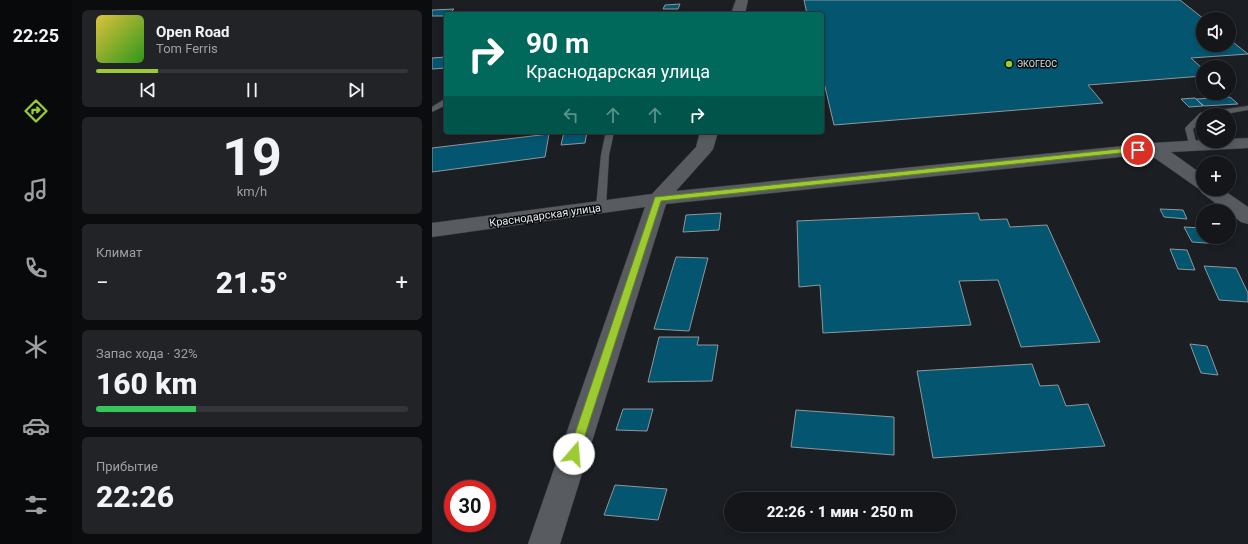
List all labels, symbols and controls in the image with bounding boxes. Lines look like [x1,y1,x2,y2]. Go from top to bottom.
map controls [1196,12,1236,244]
button: sound [1196,12,1236,52]
text: Open Road [156,23,230,41]
text: 22:25 [13,25,59,46]
text: 90 m [526,27,589,60]
icon: right [460,28,512,80]
text: Tom Ferris [156,41,218,56]
marker: ЭКОГЕОС [1004,59,1014,69]
place label: ЭКОГЕОС [1017,59,1057,69]
button: search [1196,60,1236,100]
text: Краснодарская улица [526,61,710,82]
icon: previous [137,79,159,101]
icon: pause [241,79,263,101]
icon: next [345,79,367,101]
icon: directions [22,97,50,125]
icon: left [560,104,582,126]
icon: ahead [602,104,624,126]
icon: ahead [644,104,666,126]
icon: right [686,104,708,126]
button: layers [1196,108,1236,148]
text: 19 [222,127,282,188]
pin [1121,133,1155,167]
icon: arrive [1127,139,1149,161]
button: + [1196,156,1236,196]
icon: music [22,176,50,204]
text: km/h [237,184,267,199]
street label: Краснодарская улица [488,201,602,230]
button: − [1196,204,1236,244]
text: Климат [96,245,142,260]
icon: phone [22,254,50,282]
text: 21.5° [216,265,288,300]
text: − [96,270,109,295]
text: + [396,270,408,295]
icon: climate [22,333,50,361]
text: Запас хода · 32% [96,346,198,361]
text: 160 km [96,366,198,401]
icon: car [22,412,50,440]
position arrow [553,433,595,475]
text: Прибытие [96,459,158,474]
text: 22:26 [96,479,174,514]
speed limit sign: 30 [444,480,496,532]
icon: filters [22,491,50,519]
text: 22:26 · 1 мин · 250 m [767,503,913,521]

